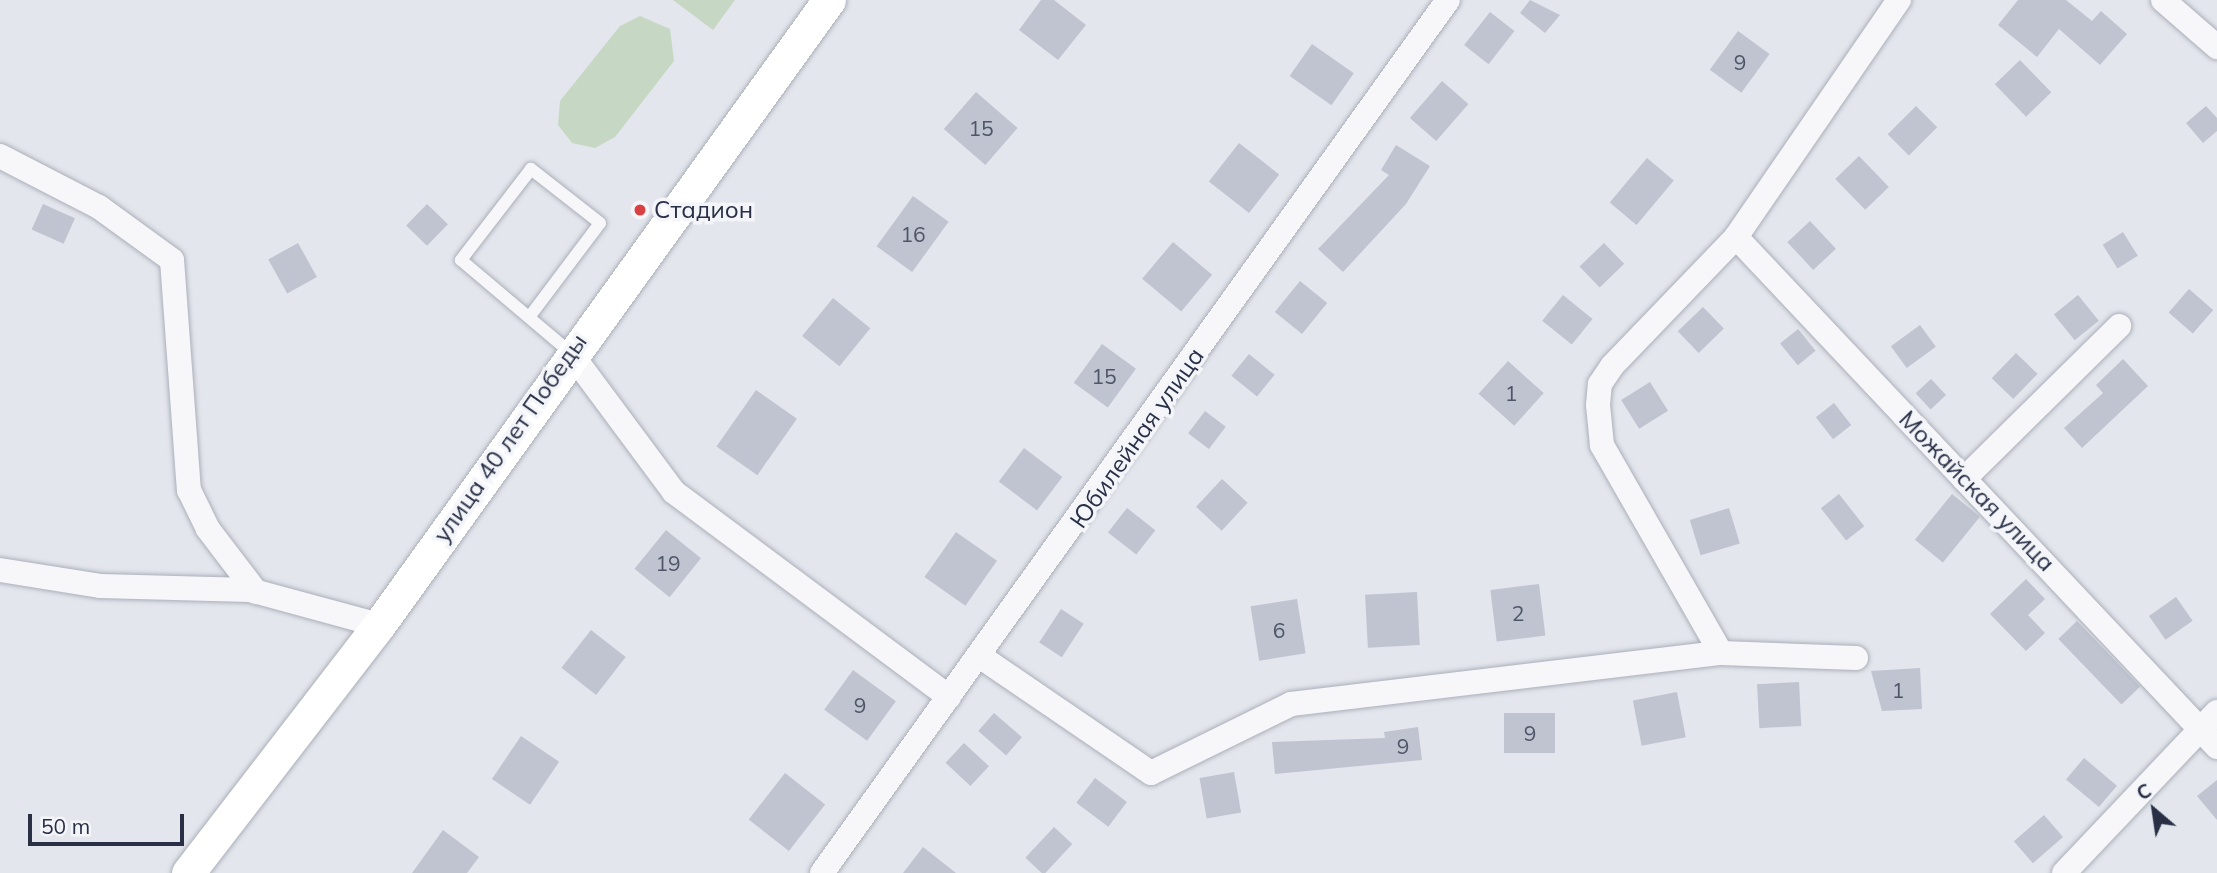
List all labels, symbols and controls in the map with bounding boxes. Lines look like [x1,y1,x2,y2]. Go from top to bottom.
house number: 9 [1734,49,1746,75]
house number: 15 [968,115,994,141]
place label: Стадион [654,196,753,224]
marker: Стадион [632,202,648,218]
house number: 16 [900,221,926,247]
street label: улица 40 лет Победы [427,328,593,548]
street label: Юбилейная улица [1064,342,1210,534]
house number: 15 [1091,363,1117,389]
house number: 1 [1505,380,1517,406]
street label: Можайская улица [1893,405,2061,577]
house number: 19 [655,550,681,576]
house number: 2 [1512,600,1524,626]
house number: 6 [1273,617,1285,643]
house number: 1 [1892,677,1904,703]
house number: 9 [854,692,866,718]
house number: 9 [1524,720,1536,746]
house number: 9 [1397,733,1409,759]
north arrow [2119,775,2189,845]
text: С [2132,778,2155,805]
scale bar [32,800,187,844]
text: 50 m [41,813,90,839]

